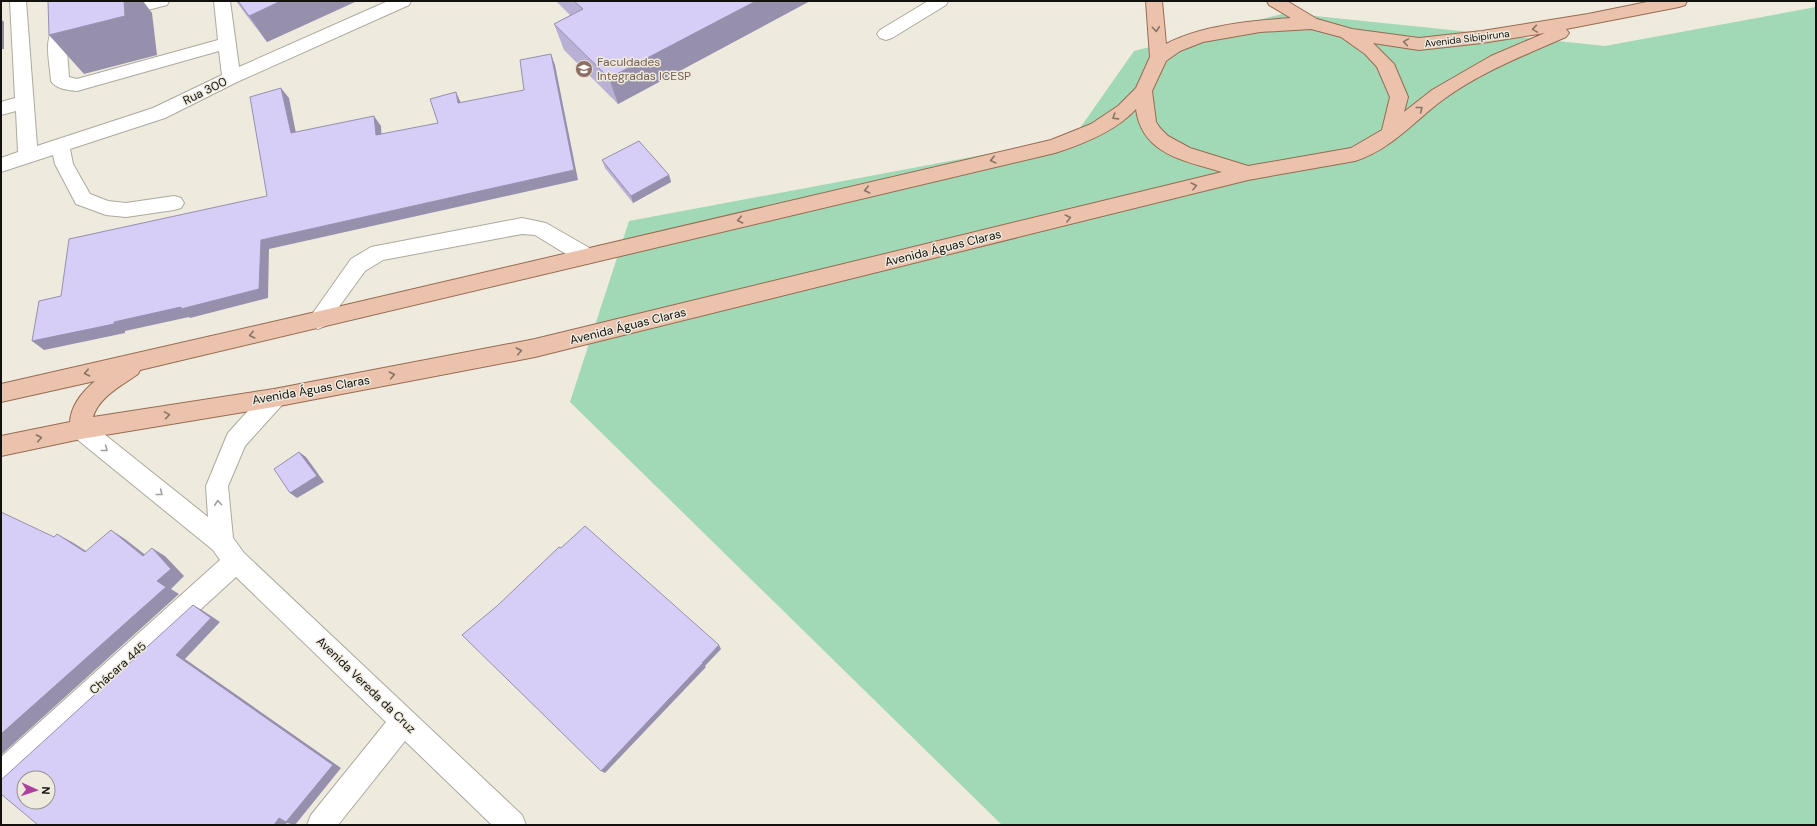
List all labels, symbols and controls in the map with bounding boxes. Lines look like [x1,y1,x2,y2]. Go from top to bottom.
one-way arrow [1532,24,1538,32]
one-way arrow [1152,26,1161,32]
street label: Avenida Sibipiruna [1424,27,1510,50]
one-way arrow [1403,38,1409,47]
place label: Faculdades Integradas ICESP [597,54,691,84]
school or university icon: Faculdades Integradas ICESP [574,59,594,79]
street label: Rua 300 [180,73,230,109]
one-way arrow [1415,107,1423,114]
one-way arrow [1112,112,1119,119]
one-way arrow [990,155,997,164]
one-way arrow [1190,182,1197,191]
one-way arrow [863,185,870,193]
one-way arrow [1065,214,1071,222]
one-way arrow [737,215,743,223]
street label: Avenida Águas Claras [883,226,1003,270]
street label: Avenida Águas Claras [568,304,688,348]
one-way arrow [249,331,255,339]
one-way arrow [516,348,523,356]
one-way arrow [84,369,90,377]
street label: Avenida Águas Claras [251,372,371,408]
one-way arrow [389,372,395,380]
one-way arrow [164,411,170,420]
one-way arrow [36,434,42,442]
one-way arrow [101,444,108,451]
one-way arrow [156,488,163,495]
one-way arrow [214,500,223,506]
street label: Avenida Vereda da Cruz [313,633,419,737]
street label: Chácara 445 [86,638,150,698]
north arrow [16,770,56,810]
text: N [39,786,53,795]

